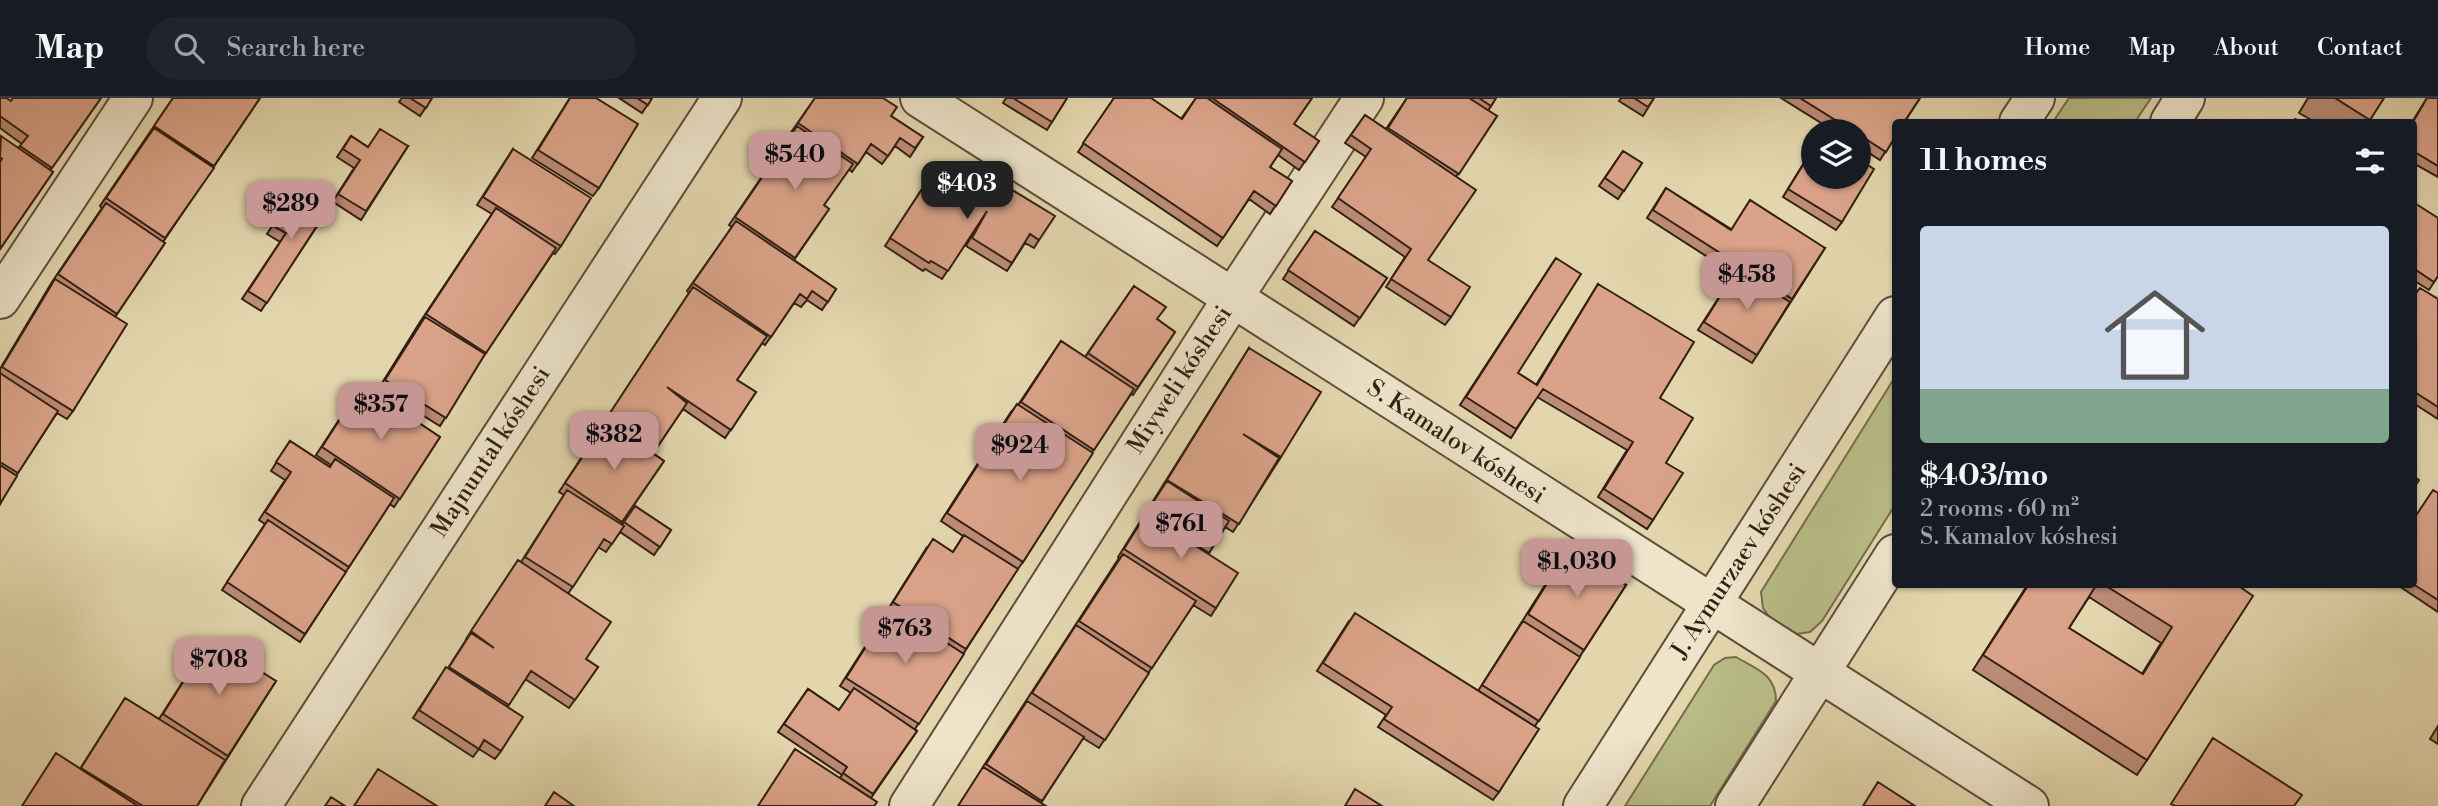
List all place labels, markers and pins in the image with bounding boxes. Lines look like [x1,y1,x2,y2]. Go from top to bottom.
pin: $540 [754,132,836,192]
pin: $403 [926,162,1008,221]
pin: $289 [250,181,332,241]
pin: $458 [1706,252,1788,312]
pin: $357 [340,382,422,442]
pin: $382 [573,412,655,472]
pin: $924 [979,424,1061,483]
pin: $761 [1140,502,1222,561]
pin: $1,030 [1520,540,1634,599]
pin: $763 [864,606,946,666]
pin: $708 [178,638,260,697]

